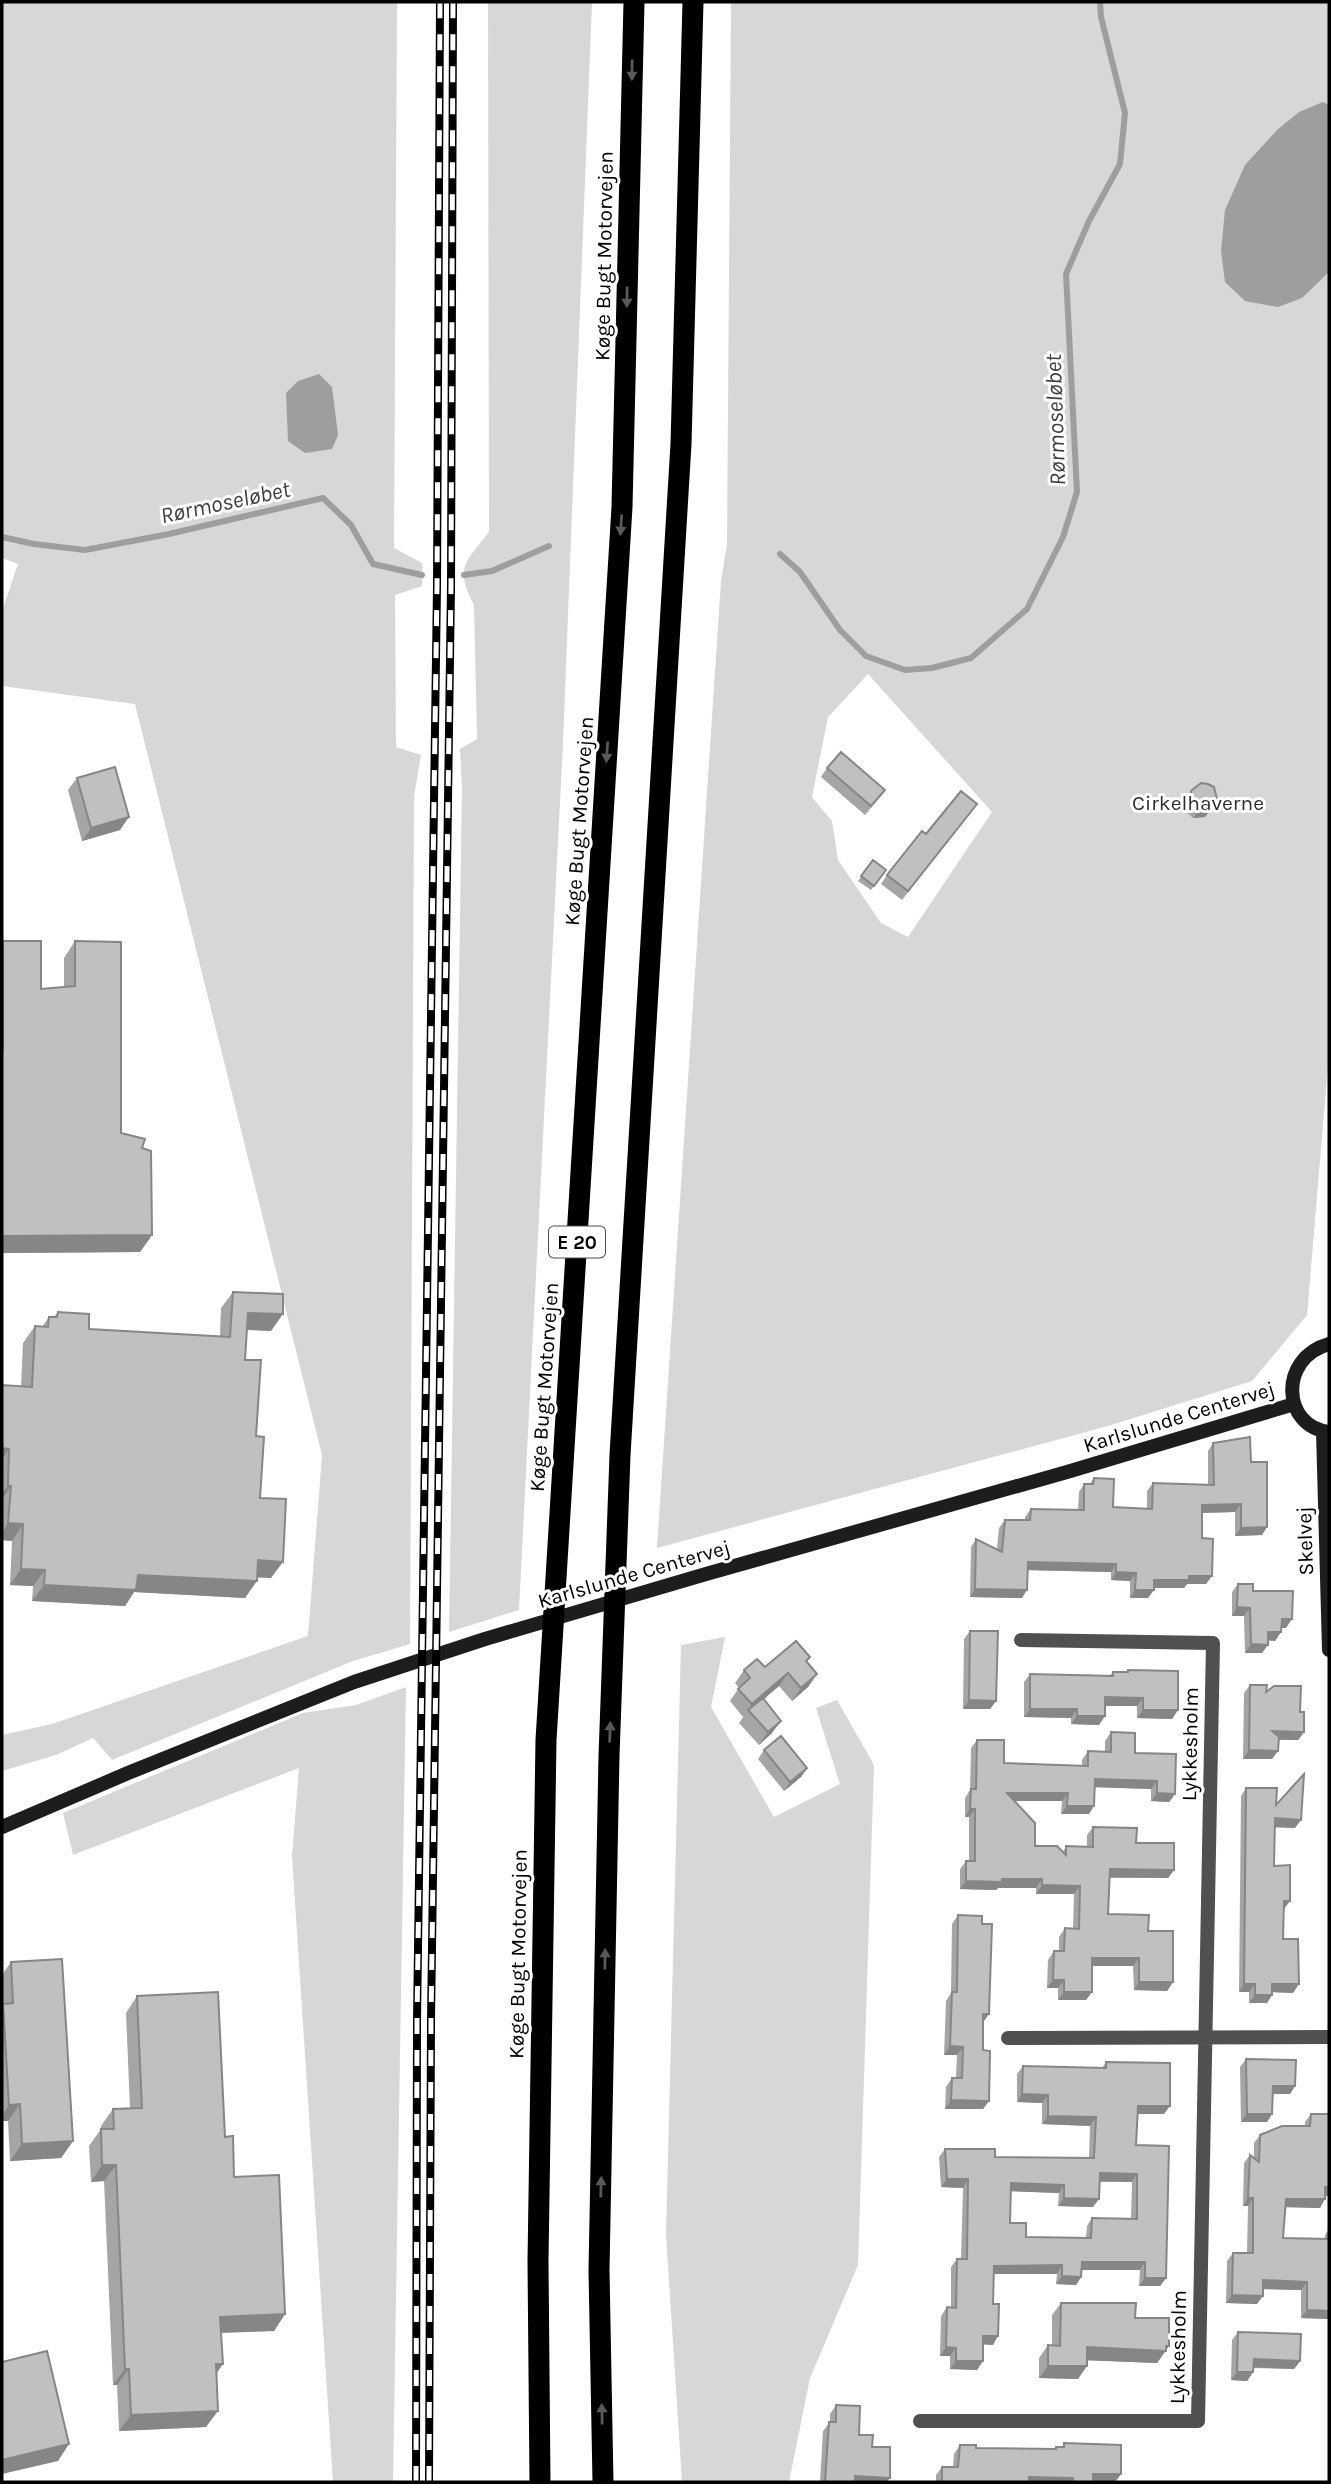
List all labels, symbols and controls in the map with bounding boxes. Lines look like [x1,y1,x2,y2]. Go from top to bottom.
one-way arrow [627,59,638,81]
street label: Køge Bugt Motorvejen [590,151,618,361]
one-way arrow [621,287,633,309]
water label: Rørmoseløbet [1040,353,1071,486]
water label: Rørmoseløbet [158,475,293,529]
one-way arrow [616,514,627,536]
street label: Køge Bugt Motorvejen [560,715,598,927]
one-way arrow [602,741,613,763]
park label: Cirkelhaverne [1132,791,1264,815]
road number: E 20 [549,1226,605,1258]
street label: Køge Bugt Motorvejen [525,1281,563,1493]
street label: Karlslunde Centervej [1080,1376,1278,1458]
street label: Skelvej [1292,1506,1318,1576]
street label: Karlslunde Centervej [535,1535,733,1613]
street label: Lykkesholm [1177,1687,1203,1801]
one-way arrow [605,1720,616,1742]
street label: Køge Bugt Motorvejen [504,1849,532,2059]
one-way arrow [600,1948,611,1970]
one-way arrow [595,2175,607,2197]
street label: Lykkesholm [1165,2290,1191,2404]
one-way arrow [596,2403,607,2425]

